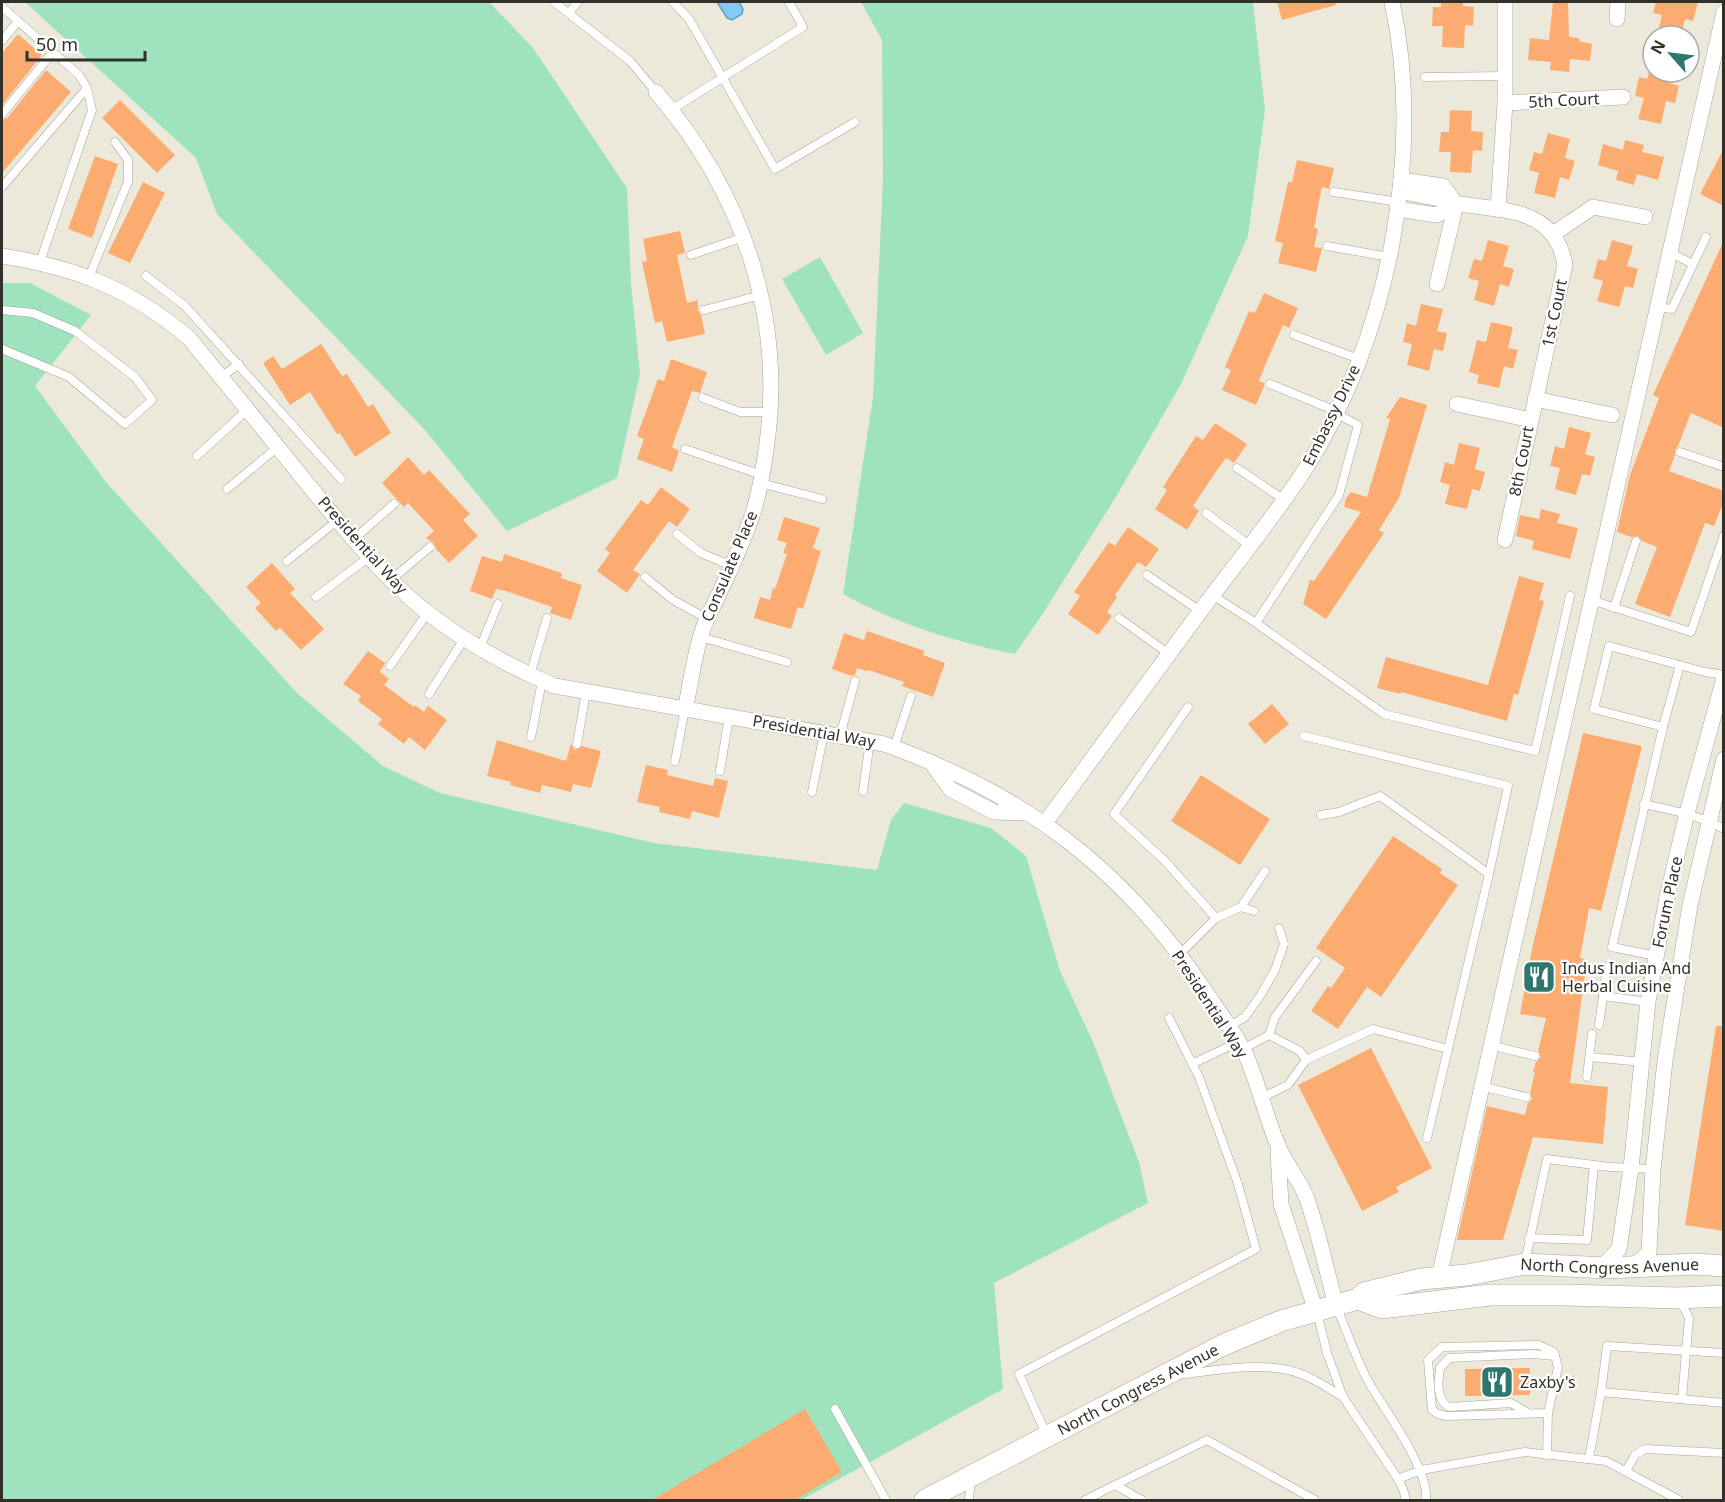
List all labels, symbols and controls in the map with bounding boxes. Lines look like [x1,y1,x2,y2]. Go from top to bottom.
scale bar [27,24,146,62]
north arrow [1641,24,1701,84]
text: 50 m [36,32,78,56]
text: N [1645,36,1671,58]
street label: 5th Court [1528,87,1600,113]
street label: 1st Court [1536,277,1572,349]
street label: Embassy Drive [1297,361,1365,469]
street label: 8th Court [1503,424,1539,498]
street label: Presidential Way [313,491,413,599]
street label: Consulate Place [696,507,762,625]
street label: Presidential Way [751,709,878,753]
street label: Forum Place [1647,854,1687,950]
street label: Presidential Way [1167,946,1254,1063]
place label: Indus Indian And Herbal Cuisine [1562,957,1691,997]
restaurant icon: Indus Indian And Herbal Cuisine [1521,959,1557,995]
street label: North Congress Avenue [1520,1253,1700,1279]
street label: North Congress Avenue [1053,1338,1222,1440]
restaurant icon: Zaxby's [1479,1364,1515,1400]
place label: Zaxby's [1520,1371,1576,1393]

